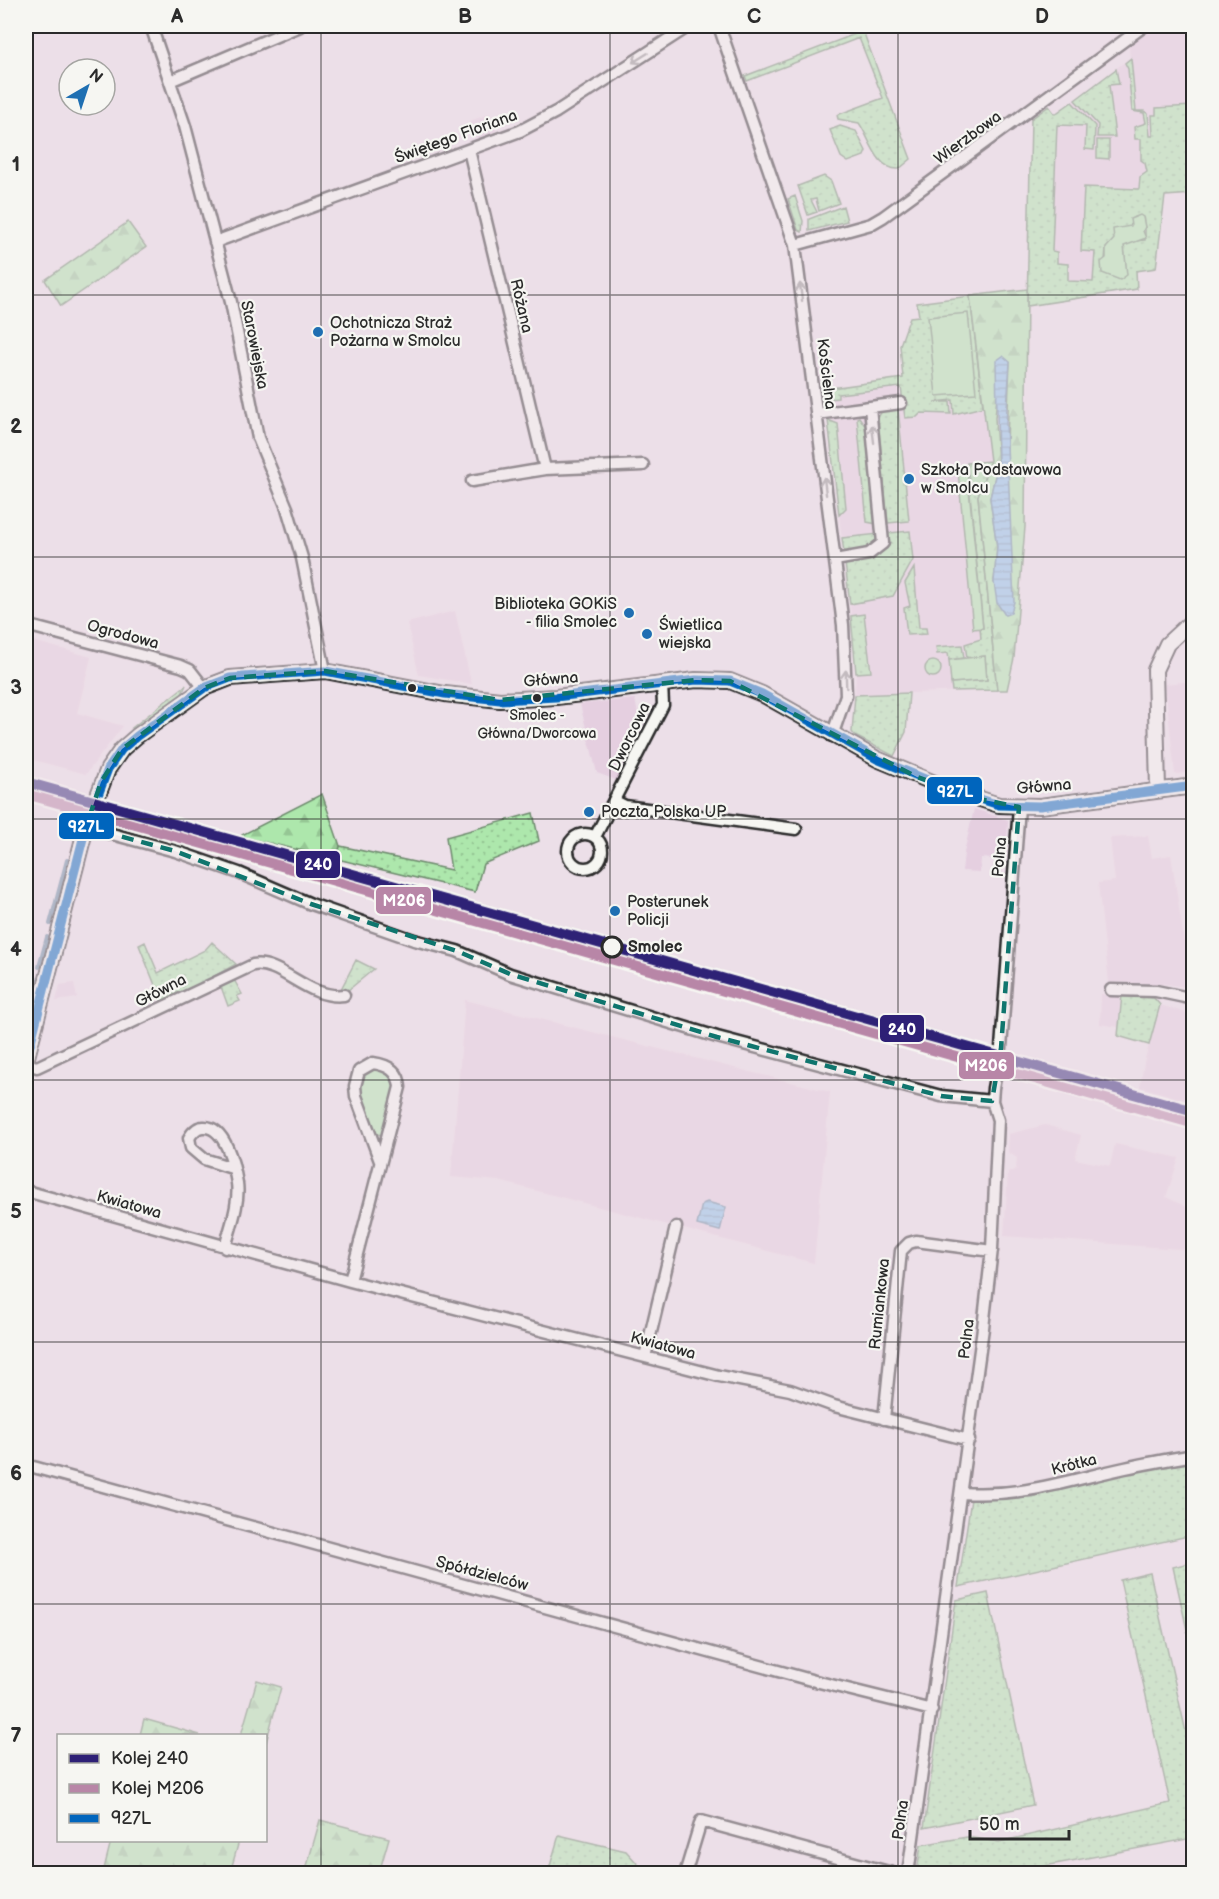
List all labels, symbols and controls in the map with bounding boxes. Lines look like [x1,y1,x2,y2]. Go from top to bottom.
text: A [170,5,184,29]
text: B [458,5,472,29]
text: C [747,5,761,29]
text: D [1035,5,1049,29]
one-way arrow [632,52,649,64]
north arrow [57,57,117,117]
text: N [85,65,106,88]
street label: Świętego Floriana [391,104,520,168]
street label: Wierzbowa [931,107,1005,169]
text: 1 [12,153,20,177]
street label: Różana [506,277,536,335]
one-way arrow [795,283,806,303]
street label: Starowiejska [236,299,272,391]
place label: Ochotnicza Straż Pożarna w Smolcu [330,314,461,351]
marker: Ochotnicza Straż Pożarna w Smolcu [311,325,325,339]
street label: Kościelna [812,337,840,411]
text: 2 [10,415,22,439]
one-way arrow [867,424,878,444]
place label: Szkoła Podstawowa w Smolcu [921,461,1062,498]
marker: Szkoła Podstawowa w Smolcu [902,472,916,486]
one-way arrow [820,476,831,496]
place label: Biblioteka GOKiS - filia Smolec [494,595,617,632]
marker: Biblioteka GOKiS - filia Smolec [622,606,636,620]
place label: Świetlica wiejska [659,614,722,653]
street label: Ogrodowa [85,616,161,654]
marker: Świetlica wiejska [640,627,654,641]
street label: Główna [523,668,579,692]
one-way arrow [840,670,852,690]
text: 3 [10,676,22,700]
unlabelled marker [406,682,418,694]
marker: Smolec - Główna/Dworcowa [531,692,543,704]
street label: Dworcowa [605,700,655,774]
place label: Smolec - Główna/Dworcowa [478,707,597,742]
street label: Główna [1016,775,1072,799]
line badge: 927L [926,776,983,805]
text: 927L [937,783,974,802]
place label: Poczta Polska UP [601,803,726,822]
marker: Poczta Polska UP [582,805,596,819]
line badge: 927L [58,812,115,840]
text: 927L [68,818,105,837]
street label: Polna [989,836,1011,878]
line badge: 240 [295,850,341,879]
text: 240 [304,856,332,875]
line badge: M206 [375,886,432,915]
text: M206 [383,892,426,911]
place label: Posterunek Policji [627,893,709,930]
marker: Posterunek Policji [608,904,622,918]
marker: Smolec [601,936,623,958]
text: 4 [10,938,22,962]
place label: Smolec [628,938,683,957]
street label: Główna [132,970,190,1012]
line badge: 240 [879,1014,925,1043]
text: 240 [888,1021,916,1040]
line badge: M206 [958,1051,1015,1080]
text: M206 [965,1057,1008,1076]
street label: Kwiatowa [94,1187,164,1223]
text: 5 [10,1200,22,1224]
street label: Rumiankowa [866,1257,894,1351]
street label: Polna [955,1318,979,1360]
street label: Kwiatowa [628,1328,698,1364]
street label: Krótka [1049,1450,1099,1480]
text: 6 [10,1462,22,1486]
street label: Spółdzielców [434,1553,530,1596]
text: 7 [10,1724,22,1748]
legend [57,1734,267,1842]
text: Kolej 240 [111,1748,188,1769]
text: Kolej M206 [111,1778,204,1799]
street label: Polna [889,1799,913,1841]
scale bar [970,1803,1069,1841]
text: 927L [111,1808,152,1829]
text: 50 m [979,1814,1020,1835]

